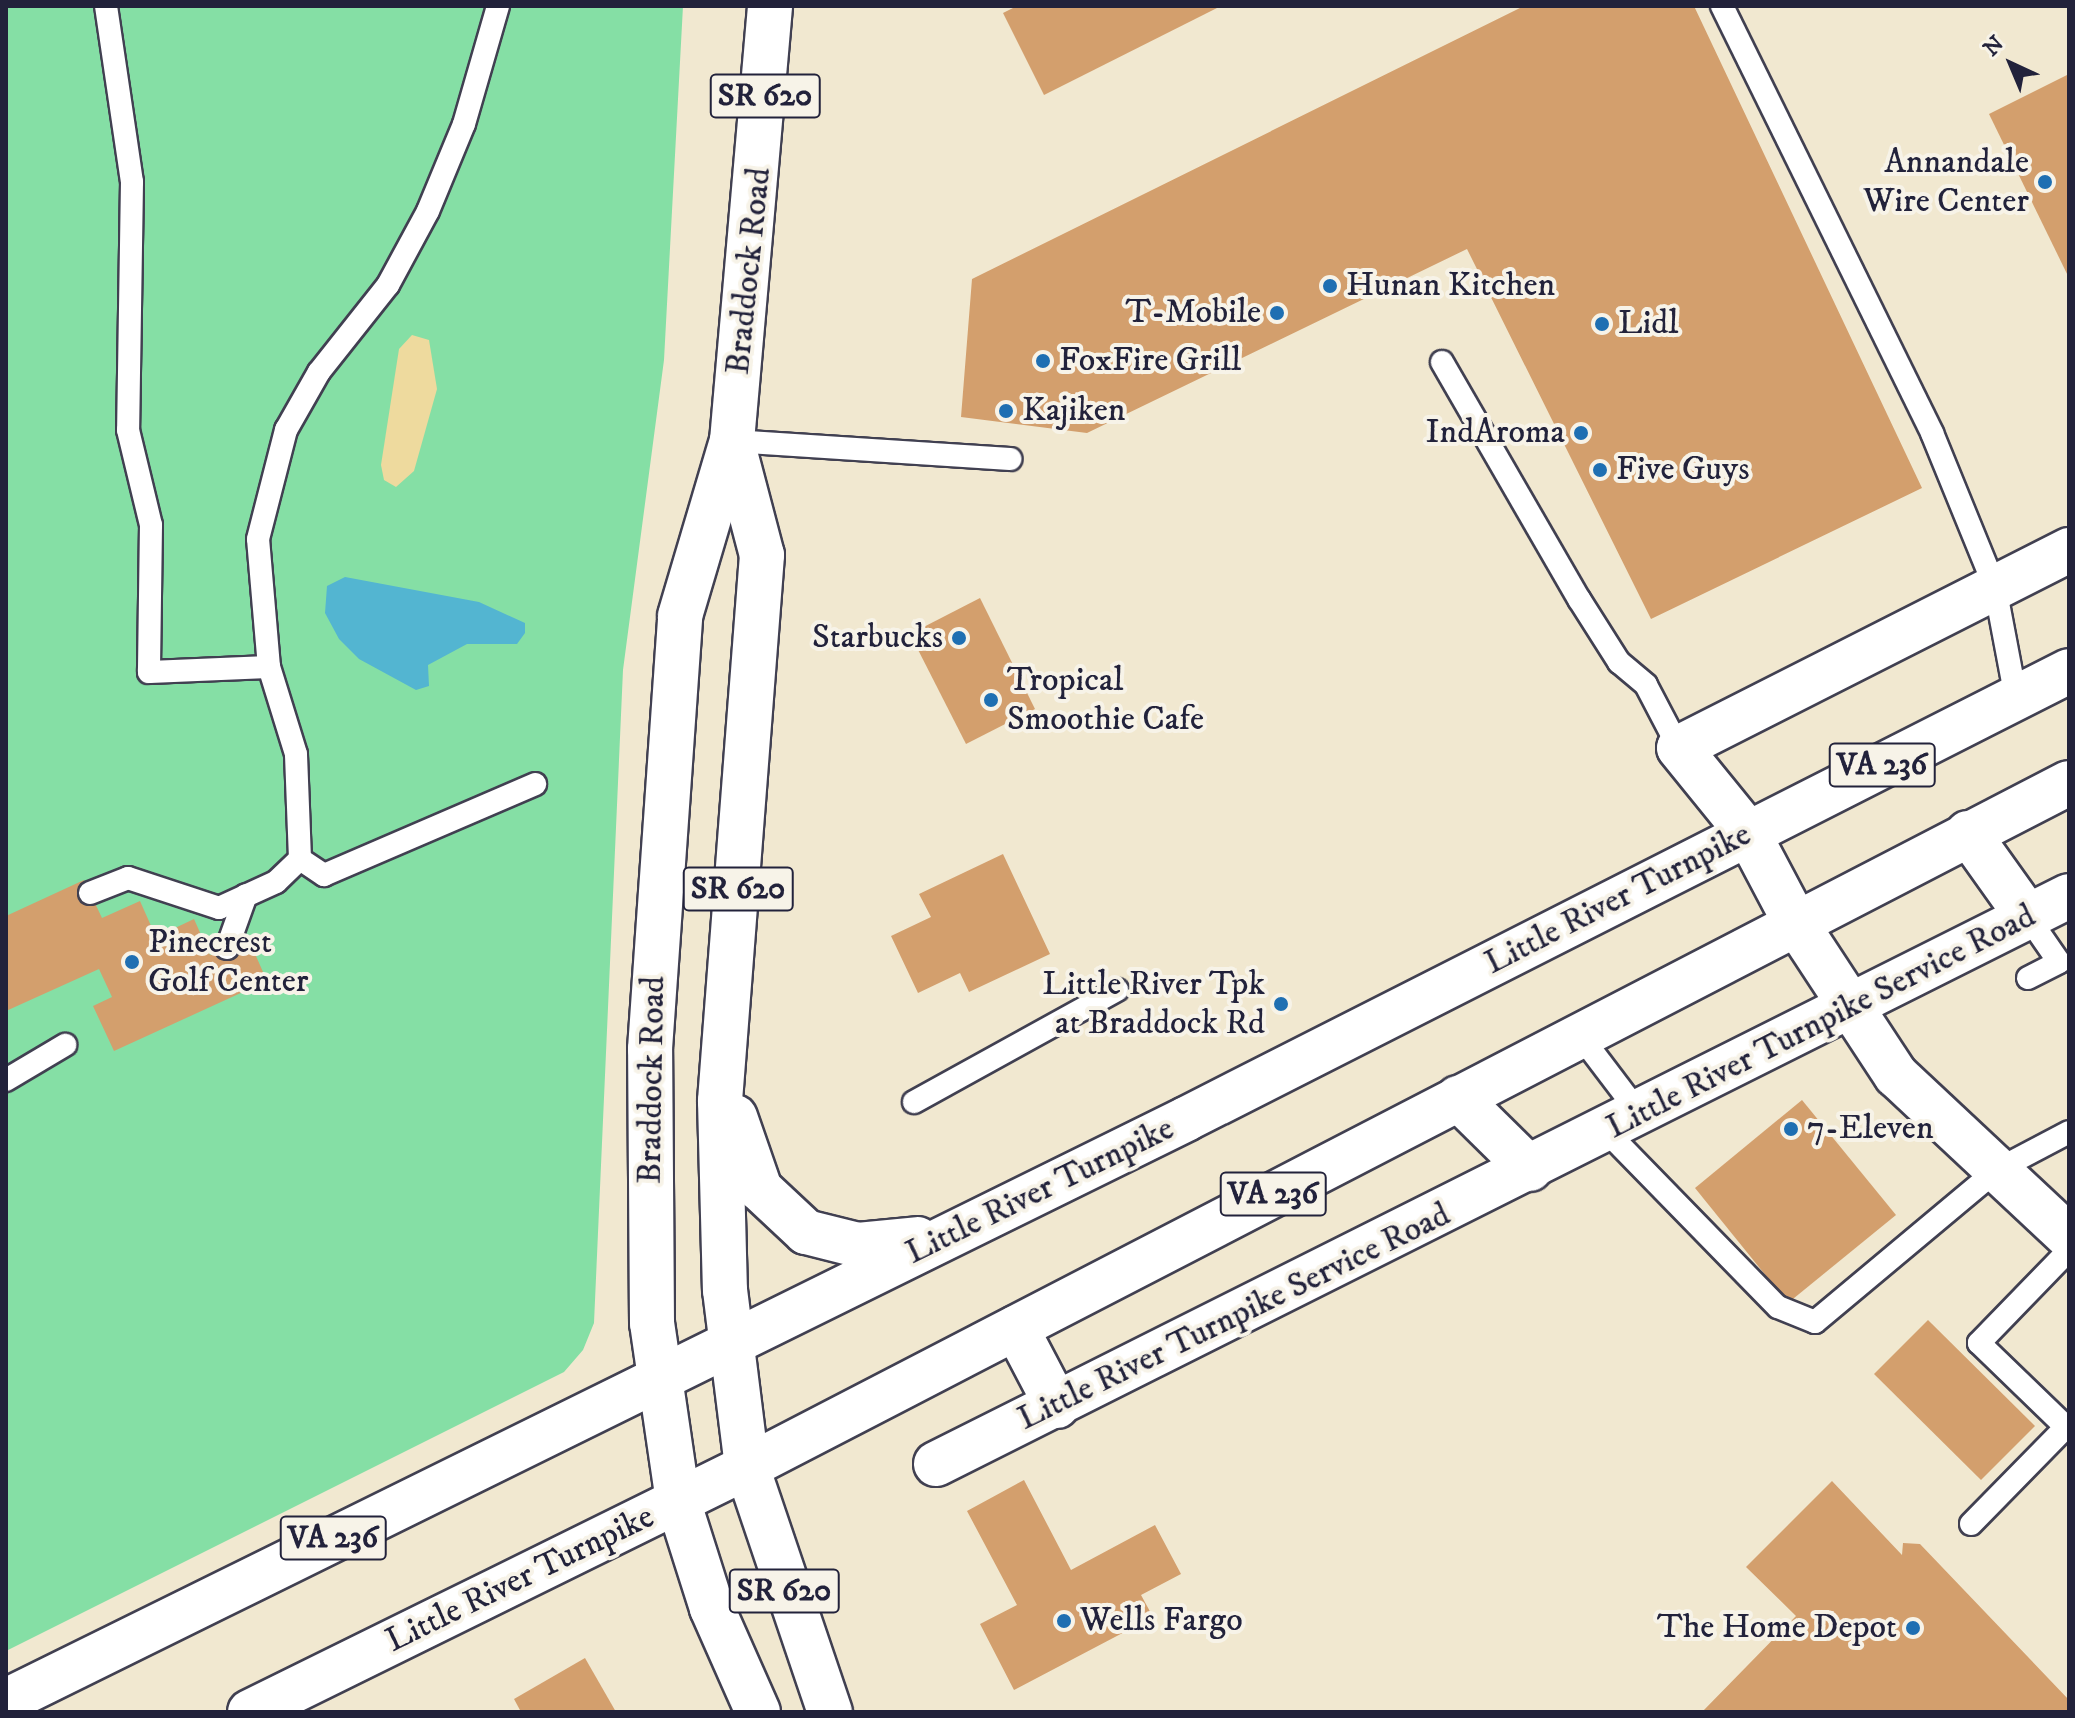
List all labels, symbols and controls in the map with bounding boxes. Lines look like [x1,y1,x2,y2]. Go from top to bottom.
north arrow [1971,24,2051,104]
text: N [1978,30,2010,62]
road number: SR 620 [709,68,821,124]
place label: Annandale Wire Center [1863,142,2029,222]
street label: Braddock Road [718,165,780,377]
marker: Annandale Wire Center [2036,173,2054,191]
place label: Hunan Kitchen [1346,266,1555,306]
marker: Hunan Kitchen [1321,277,1339,295]
place label: T-Mobile [1125,293,1261,333]
marker: T-Mobile [1268,304,1286,322]
place label: Lidl [1618,304,1678,344]
marker: Lidl [1593,315,1611,333]
place label: FoxFire Grill [1059,341,1241,381]
marker: FoxFire Grill [1034,352,1052,370]
place label: Kajiken [1022,391,1126,431]
marker: Kajiken [997,402,1015,420]
place label: IndAroma [1426,413,1565,453]
marker: IndAroma [1572,424,1590,442]
place label: Five Guys [1616,450,1750,490]
marker: Five Guys [1591,461,1609,479]
place label: Starbucks [812,618,943,658]
marker: Starbucks [950,629,968,647]
place label: Tropical Smoothie Cafe [1007,660,1204,740]
marker: Tropical Smoothie Cafe [982,691,1000,709]
road number: VA 236 [1828,737,1936,793]
street label: Little River Turnpike [1478,814,1758,984]
road number: SR 620 [682,861,794,917]
street label: Little River Turnpike Service Road [1600,896,2042,1148]
place label: Pinecrest Golf Center [148,922,308,1002]
marker: Pinecrest Golf Center [123,953,141,971]
place label: Little River Tpk at Braddock Rd [1042,964,1265,1044]
street label: Braddock Road [630,976,674,1184]
marker: Little River Tpk at Braddock Rd [1272,995,1290,1013]
street label: Little River Turnpike [899,1108,1181,1274]
place label: 7-Eleven [1807,1109,1934,1149]
marker: 7-Eleven [1782,1120,1800,1138]
road number: VA 236 [1219,1166,1327,1222]
street label: Little River Turnpike Service Road [1011,1194,1457,1440]
street label: Little River Turnpike [379,1496,661,1662]
road number: VA 236 [279,1510,387,1566]
road number: SR 620 [728,1563,840,1619]
place label: Wells Fargo [1080,1601,1243,1641]
place label: The Home Depot [1657,1608,1897,1648]
marker: Wells Fargo [1055,1612,1073,1630]
marker: The Home Depot [1904,1619,1922,1637]

